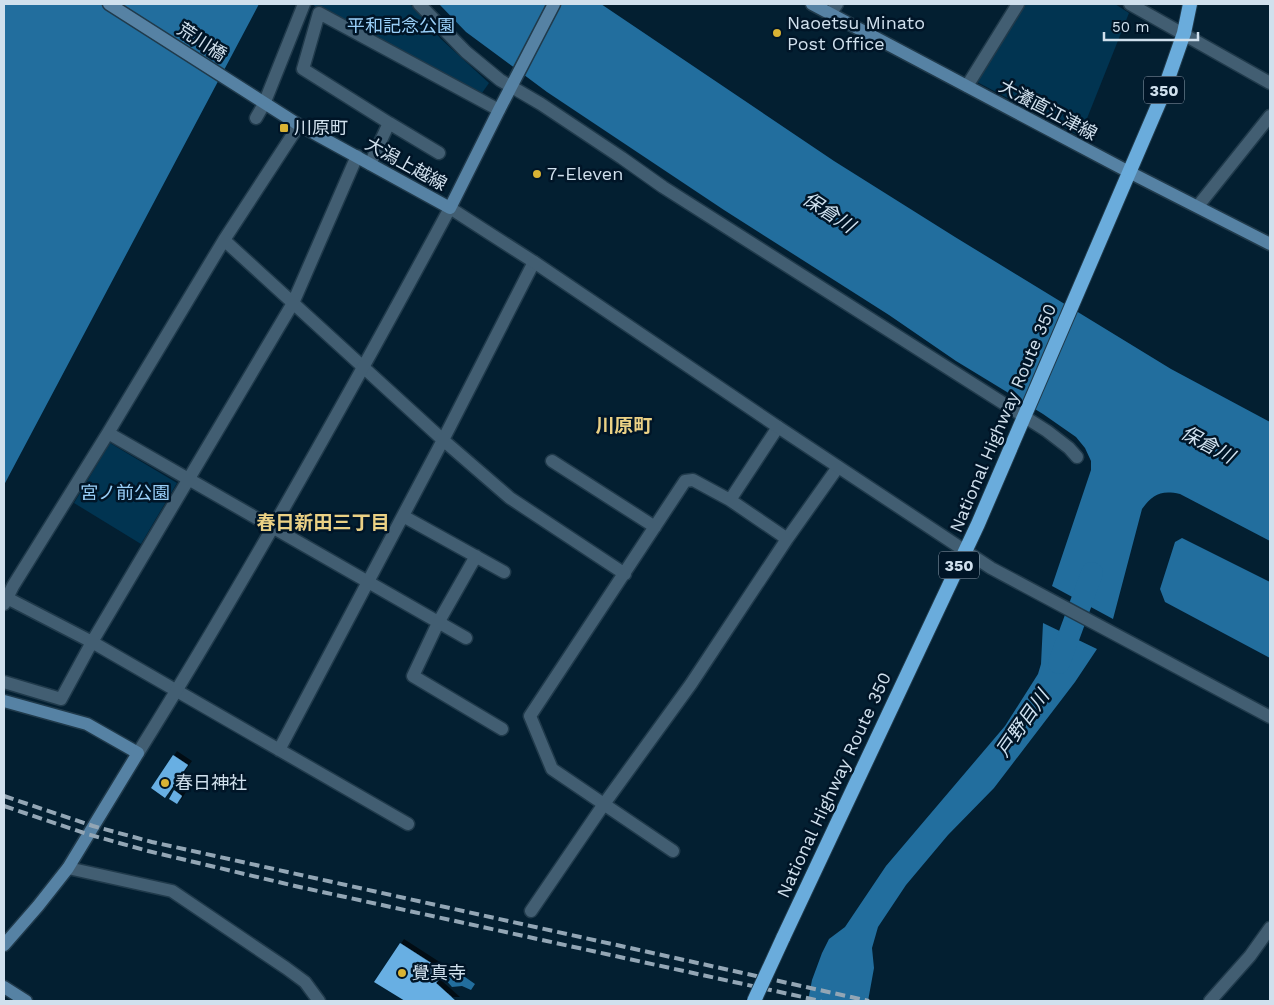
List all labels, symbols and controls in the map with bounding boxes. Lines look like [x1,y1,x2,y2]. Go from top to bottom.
scale bar [1104,10,1198,42]
place label: Naoetsu Minato Post Office [787,12,925,54]
park label: 平和記念公園 [347,15,455,36]
street label: 荒川橋 [174,18,231,65]
text: 50 m [1112,18,1149,36]
marker: Naoetsu Minato Post Office [771,27,783,39]
street label: 大瀁直江津線 [996,75,1101,144]
road number: 350 [1144,76,1184,104]
place label: 川原町 [294,117,348,138]
marker: 川原町 [278,122,290,134]
street label: 大潟上越線 [362,133,451,195]
place label: 7-Eleven [547,163,623,184]
marker: 7-Eleven [531,168,543,180]
water label: 保倉川 [799,187,861,239]
street label: National Highway Route 350 [945,300,1060,535]
district label: 川原町 [595,414,653,437]
water label: 保倉川 [1177,421,1240,469]
park label: 宮ノ前公園 [80,482,170,503]
district label: 春日新田三丁目 [256,511,390,534]
road number: 350 [939,552,979,578]
street label: National Highway Route 350 [772,669,895,901]
water label: 戸野目川 [991,684,1055,761]
place label: 春日神社 [175,772,247,793]
marker: 春日神社 [159,777,171,789]
place label: 覺真寺 [412,962,466,983]
marker: 覺真寺 [396,967,408,979]

